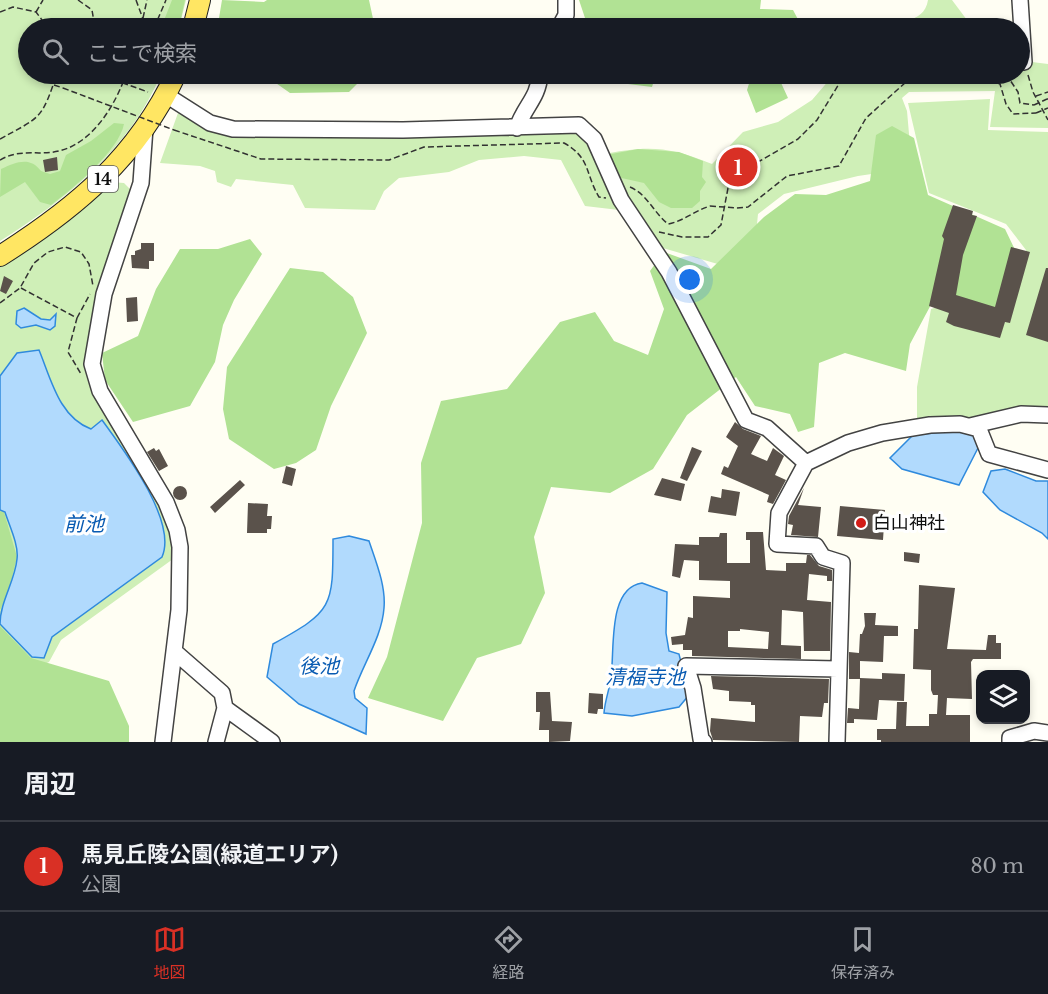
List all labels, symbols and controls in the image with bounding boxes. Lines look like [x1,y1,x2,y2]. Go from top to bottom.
search box [18,18,1030,84]
icon: search [39,35,72,68]
text: ここで検索 [87,40,197,67]
pin: 1 [718,144,758,190]
road number: 14 [88,166,118,192]
your location [675,265,704,294]
water label: 前池 [64,512,106,536]
place label: 白山神社 [873,512,945,534]
marker: 白山神社 [854,516,868,530]
water label: 後池 [299,654,341,678]
water label: 清福寺池 [605,665,687,689]
map controls [976,670,1030,724]
button: layers [976,670,1030,724]
text: 周辺 [24,768,76,800]
text: 馬見丘陵公園(緑道エリア) [81,841,338,868]
text: 1 [39,854,48,878]
text: 80 m [970,854,1024,878]
text: 公園 [81,872,121,896]
tab: 地図 [153,923,186,983]
tab: 経路 [492,923,525,983]
tab: 保存済み [831,923,895,983]

